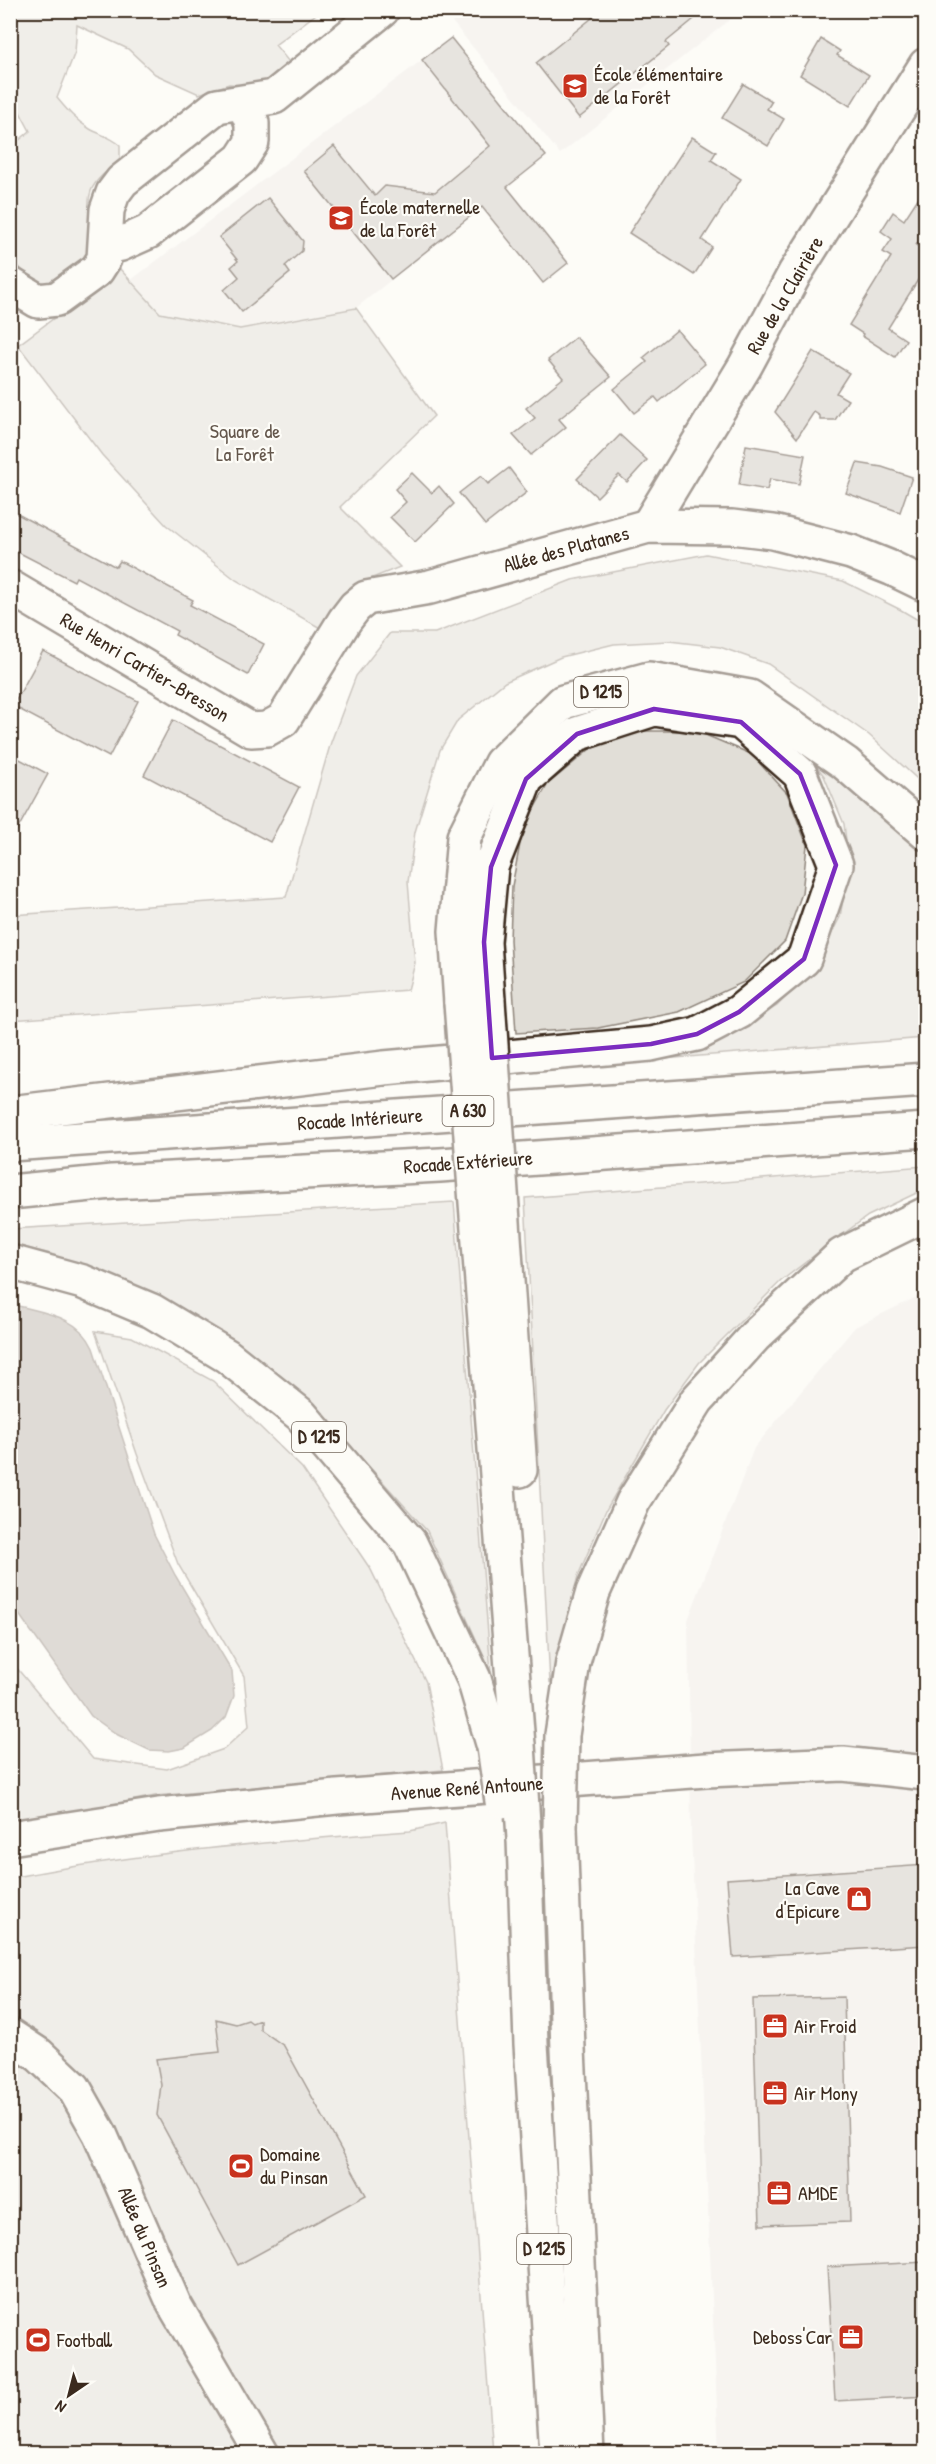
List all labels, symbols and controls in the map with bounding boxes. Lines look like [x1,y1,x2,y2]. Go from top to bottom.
place label: École élémentaire de la Forêt [594,60,723,110]
school or university icon: École élémentaire de la Forêt [560,71,590,101]
place label: École maternelle de la Forêt [360,193,480,243]
school or university icon: École maternelle de la Forêt [326,203,356,233]
street label: Rue de la Clairière [740,231,829,359]
park label: Square de La Forêt [210,417,280,467]
street label: Allée des Platanes [500,519,632,578]
street label: Rue Henri Cartier-Bresson [56,605,235,728]
road number: D 1215 [574,677,628,707]
road number: A 630 [442,1096,494,1126]
street label: Rocade Intérieure [296,1101,424,1136]
street label: Rocade Extérieure [402,1144,534,1179]
road number: D 1215 [292,1422,346,1452]
street label: Avenue René Antoune [390,1769,544,1806]
place label: La Cave d'Epicure [776,1874,840,1924]
shop icon: La Cave d'Epicure [844,1884,874,1914]
office icon: Air Froid [760,2011,790,2041]
place label: Air Froid [794,2012,856,2039]
office icon: Air Mony [760,2078,790,2108]
place label: Air Mony [794,2079,858,2106]
place label: Domaine du Pinsan [260,2140,328,2190]
sports icon: Domaine du Pinsan [226,2151,256,2181]
office icon: AMDE [764,2178,794,2208]
place label: AMDE [798,2179,838,2206]
street label: Allée du Pinsan [112,2182,179,2291]
road number: D 1215 [517,2234,571,2264]
office icon: Deboss'Car [836,2322,866,2352]
place label: Deboss'Car [753,2323,832,2350]
sports icon: Football [23,2325,53,2355]
place label: Football [56,2326,113,2353]
north arrow [39,2365,99,2425]
text: N [50,2396,70,2419]

